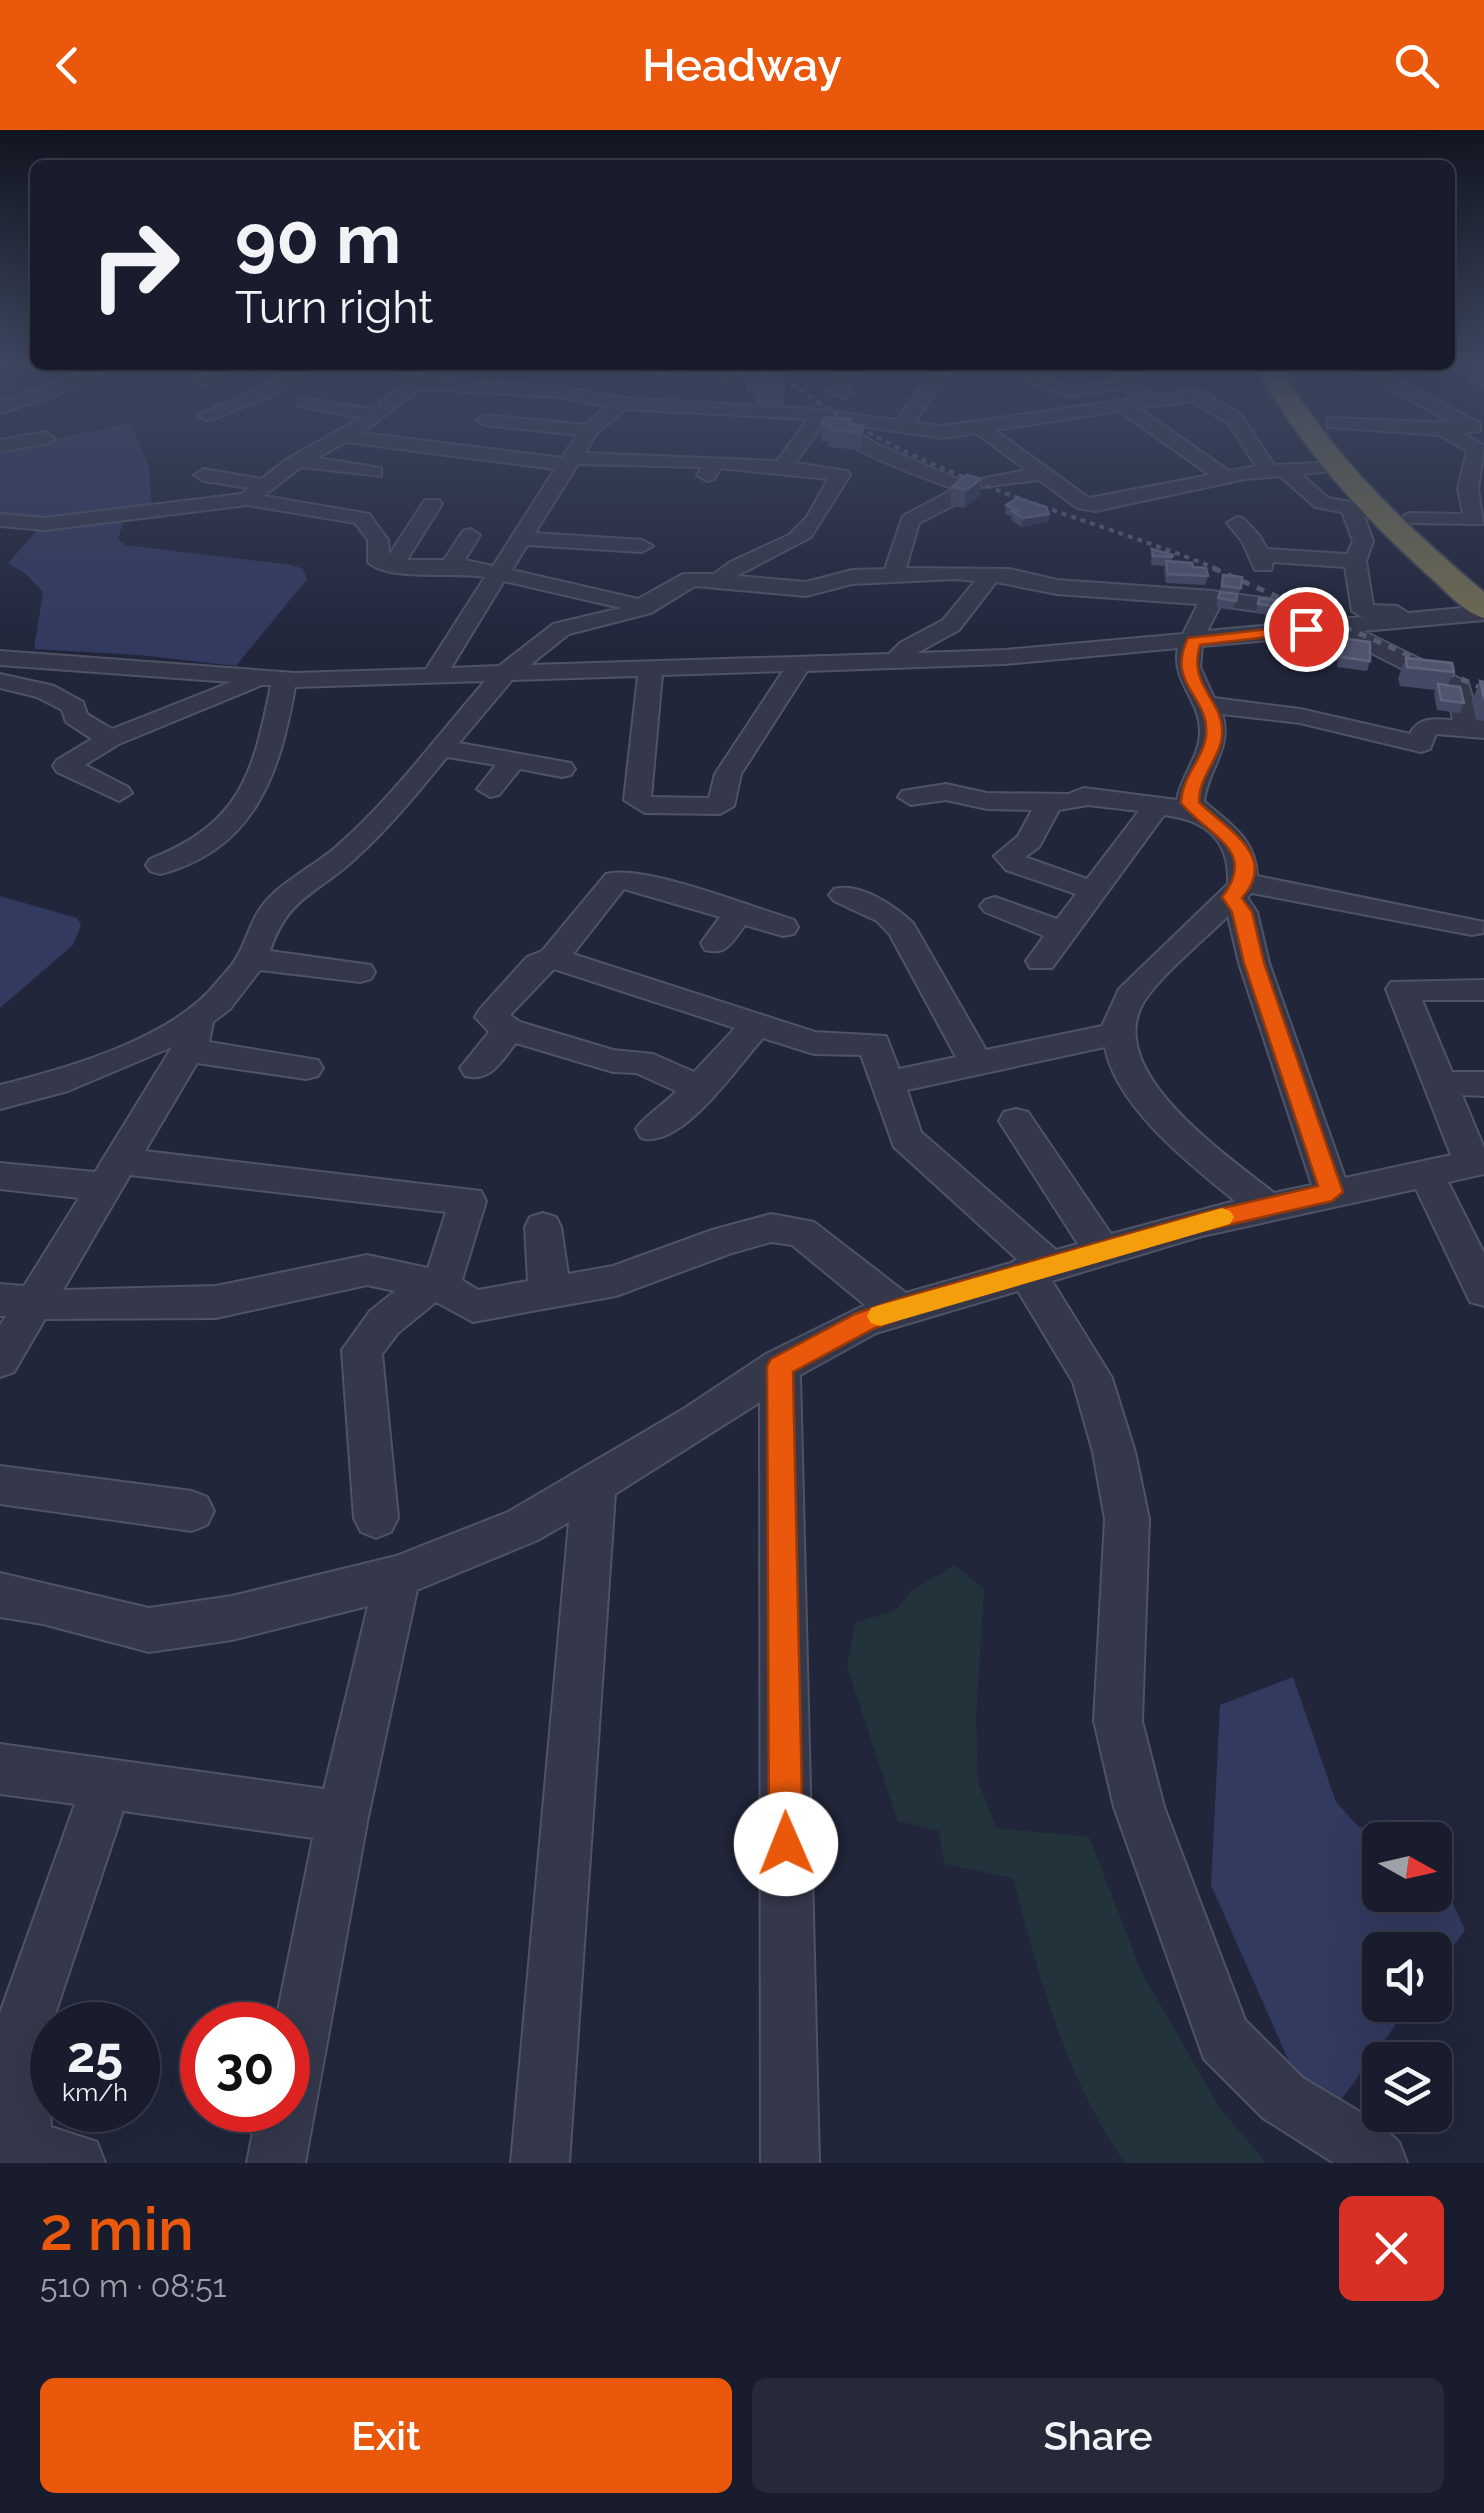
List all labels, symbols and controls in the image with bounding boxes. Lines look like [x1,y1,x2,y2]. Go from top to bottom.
icon: back [40,38,95,93]
icon: search [1389,38,1444,93]
text: Headway [642,39,842,92]
text: 90 m [235,197,401,279]
icon: right [70,200,200,330]
text: Turn right [235,281,433,334]
pin [1264,587,1349,672]
icon: arrive [1279,602,1334,657]
position arrow [734,1792,838,1896]
north arrow [1362,1822,1452,1912]
map controls [1362,1822,1452,2132]
button: sound [1362,1932,1452,2022]
speed limit sign: 30 [180,2002,310,2132]
text: 25 [67,2025,123,2084]
button: layers [1362,2042,1452,2132]
text: km/h [62,2077,128,2107]
text: 2 min [40,2194,194,2264]
button: close [1339,2196,1444,2301]
text: 510 m · 08:51 [40,2267,226,2304]
button: Exit [40,2378,732,2493]
button: Share [752,2378,1444,2493]

